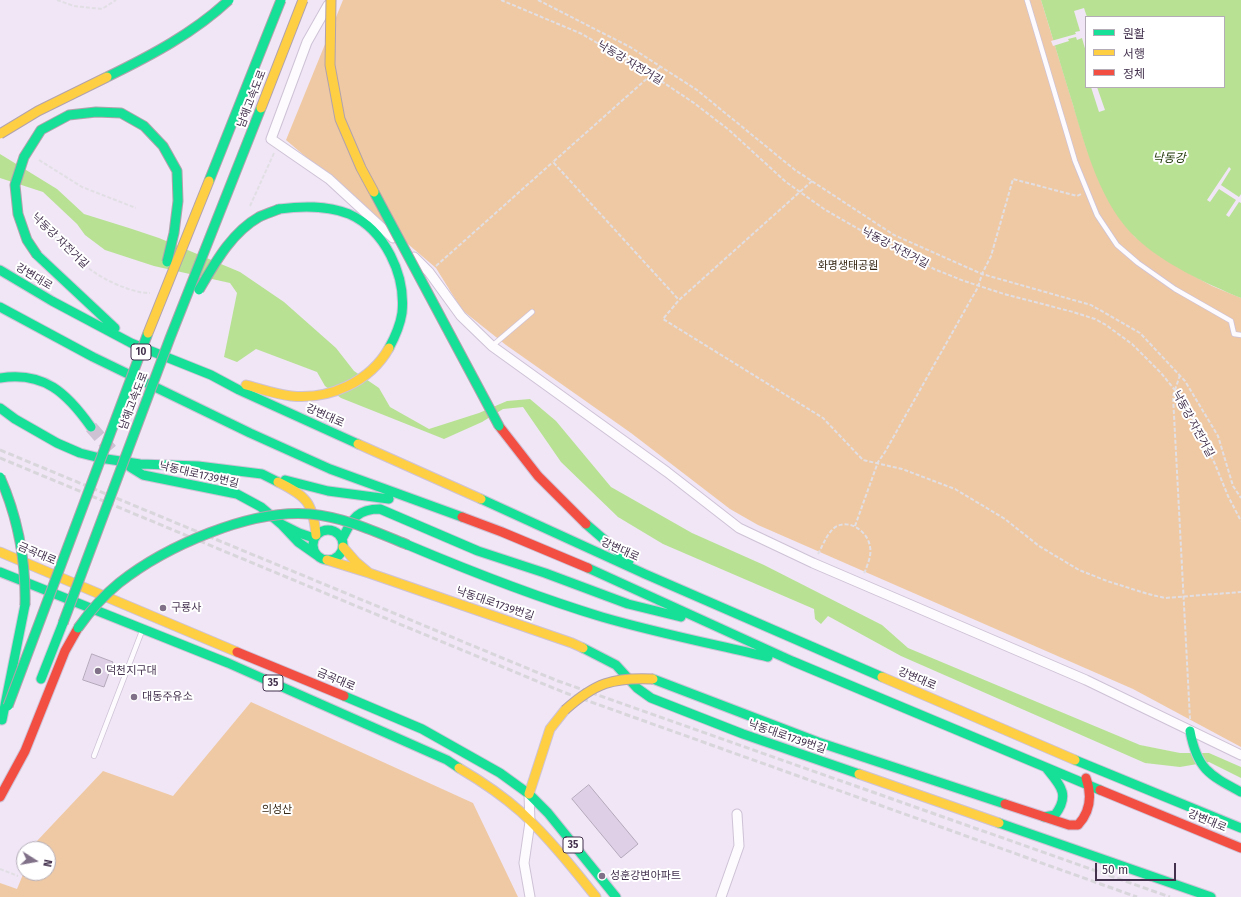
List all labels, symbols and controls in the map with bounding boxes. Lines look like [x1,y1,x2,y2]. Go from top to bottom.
legend [1085,16,1225,88]
text: 원활 [1123,27,1145,41]
street label: 낙동강 자전거길 [595,38,665,88]
text: 서행 [1123,47,1145,61]
text: 정체 [1123,67,1145,81]
street label: 남해고속도로 [235,68,269,130]
water label: 낙동강 [1152,152,1186,166]
street label: 낙동강 자전거길 [29,211,91,271]
street label: 낙동강 자전거길 [859,225,931,271]
park label: 화명생태공원 [818,259,878,273]
street label: 강변대로 [13,261,55,293]
road number: 10 [131,344,151,360]
street label: 남해고속도로 [117,370,151,432]
street label: 낙동강 자전거길 [1169,389,1217,459]
street label: 강변대로 [304,402,346,430]
street label: 낙동대로1739번길 [158,459,240,491]
street label: 강변대로 [599,536,641,564]
street label: 금곡대로 [16,540,58,568]
street label: 낙동대로1739번길 [454,585,536,623]
place label: 구룡사 [171,601,201,615]
marker: 구룡사 [158,603,168,613]
place label: 덕천지구대 [106,664,157,678]
street label: 강변대로 [896,665,938,693]
marker: 덕천지구대 [93,666,103,676]
street label: 금곡대로 [315,666,357,694]
road number: 35 [263,675,283,691]
place label: 대동주유소 [142,690,193,704]
marker: 대동주유소 [129,692,139,702]
street label: 낙동대로1739번길 [746,718,828,756]
park label: 의성산 [262,803,292,817]
street label: 강변대로 [1186,807,1228,835]
road number: 35 [563,837,583,853]
north arrow [16,841,56,881]
scale bar [1097,855,1178,881]
text: N [40,858,54,868]
text: 50 m [1102,863,1128,877]
place label: 성훈강변아파트 [610,869,681,883]
marker: 성훈강변아파트 [597,871,607,881]

